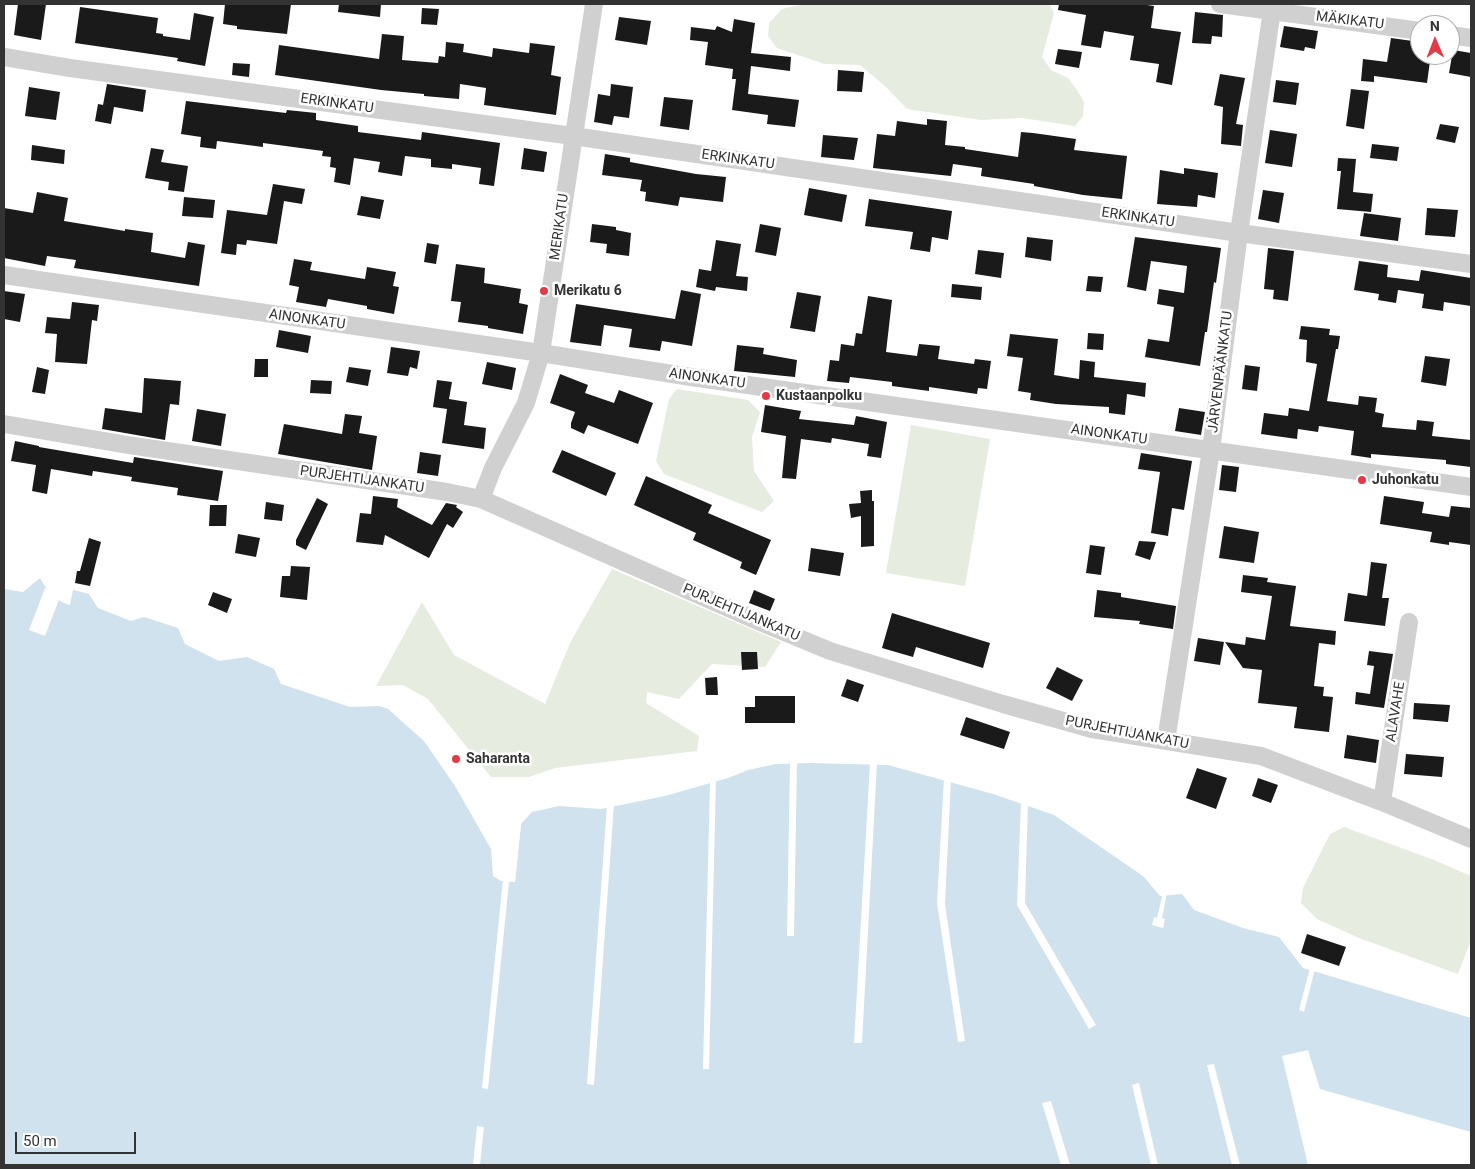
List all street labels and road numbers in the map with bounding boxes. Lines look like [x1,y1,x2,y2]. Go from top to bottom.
street label: MÄKIKATU [1315,8,1385,34]
street label: ERKINKATU [299,91,375,117]
street label: ERKINKATU [700,147,776,173]
street label: MERIKATU [547,193,573,261]
street label: ERKINKATU [1100,205,1176,231]
street label: AINONKATU [268,306,346,334]
street label: JÄRVENPÄÄNKATU [1205,310,1237,434]
street label: AINONKATU [668,365,746,393]
street label: AINONKATU [1070,421,1148,449]
street label: PURJEHTIJANKATU [299,463,425,497]
street label: PURJEHTIJANKATU [680,581,802,645]
street label: ALAVAHE [1383,681,1409,743]
street label: PURJEHTIJANKATU [1064,713,1190,753]

